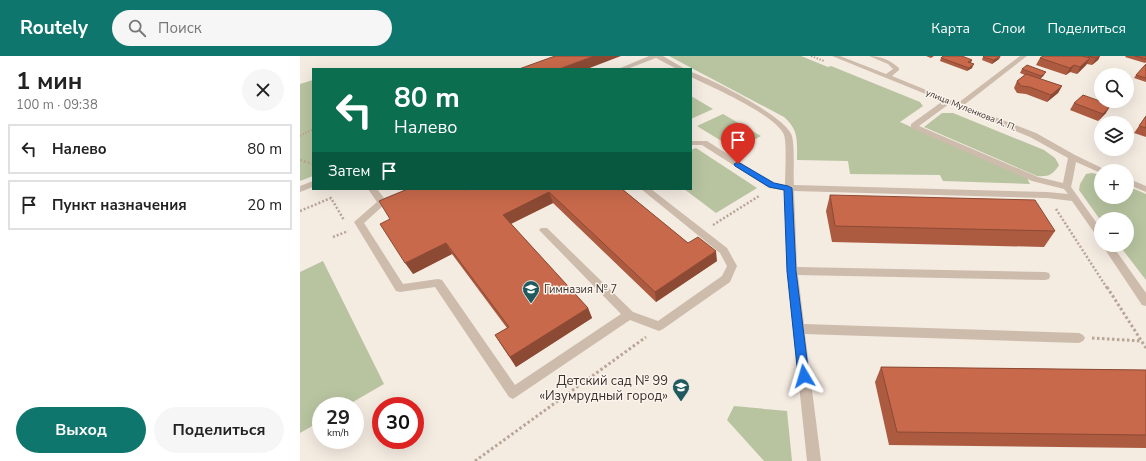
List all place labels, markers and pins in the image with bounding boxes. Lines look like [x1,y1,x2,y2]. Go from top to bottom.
pin [721,123,755,164]
school or university icon: Гимназия № 7 [521,279,541,304]
place label: Гимназия № 7 [544,282,617,297]
place label: Детский сад № 99 «Изумрудный город» [539,372,668,405]
school or university icon: Детский сад № 99 «Изумрудный город» [671,377,691,402]

